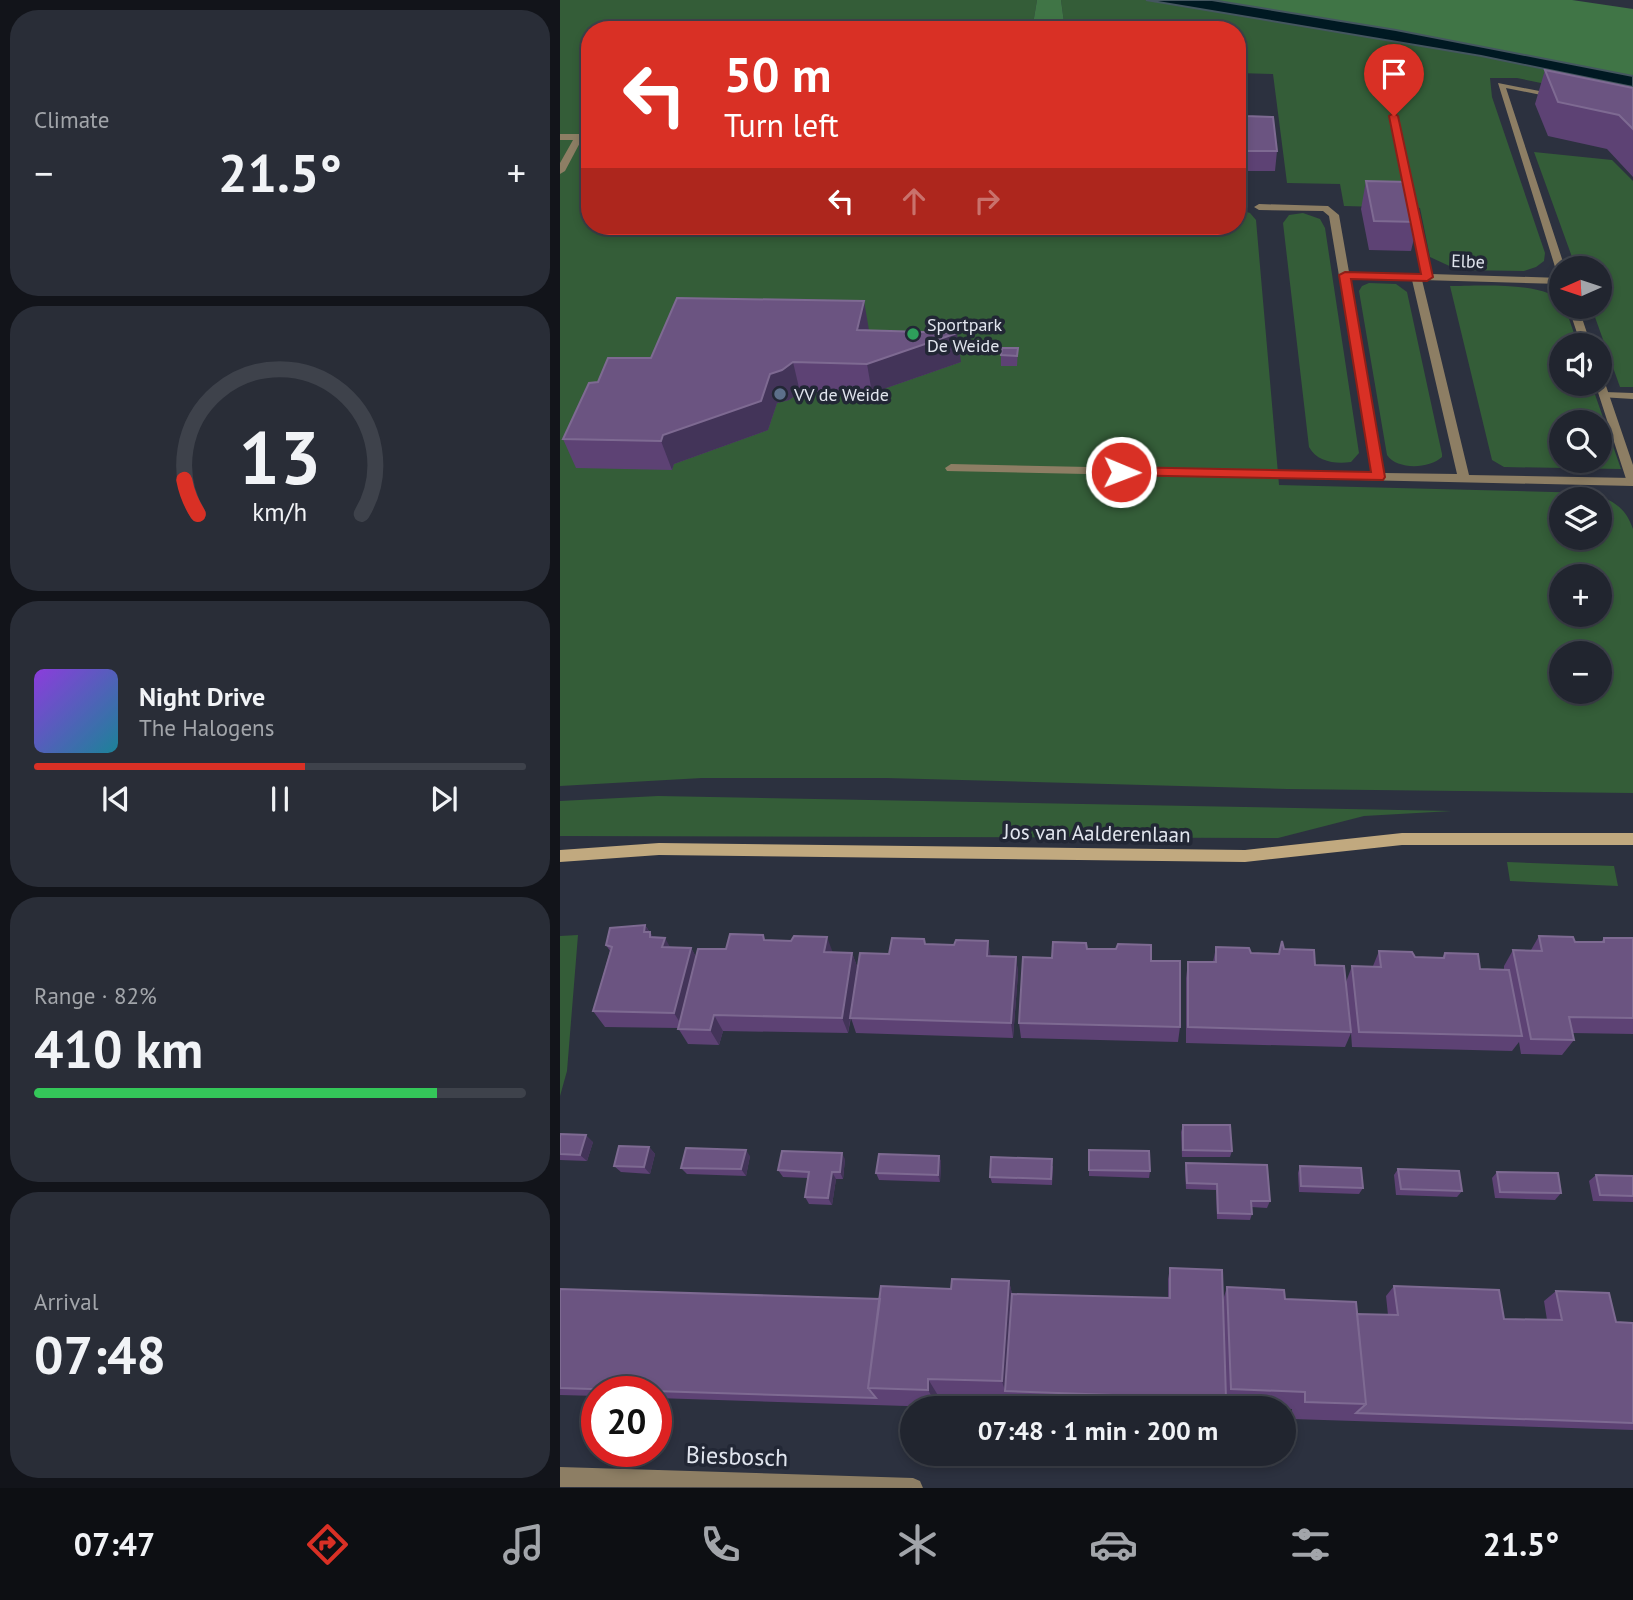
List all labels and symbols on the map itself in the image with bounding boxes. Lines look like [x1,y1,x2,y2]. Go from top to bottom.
pin [1364,44,1424,116]
street label: Elbe [1451,249,1485,273]
north arrow [1549,256,1612,318]
place label: Sportpark De Weide [927,313,1002,357]
marker: Sportpark De Weide [905,326,921,342]
place label: VV de Weide [793,383,889,406]
marker: VV de Weide [772,386,788,402]
position arrow [1084,435,1158,509]
street label: Jos van Aalderenlaan [1002,818,1191,848]
speed limit sign: 20 [581,1376,672,1467]
street label: Biesbosch [685,1439,789,1473]

